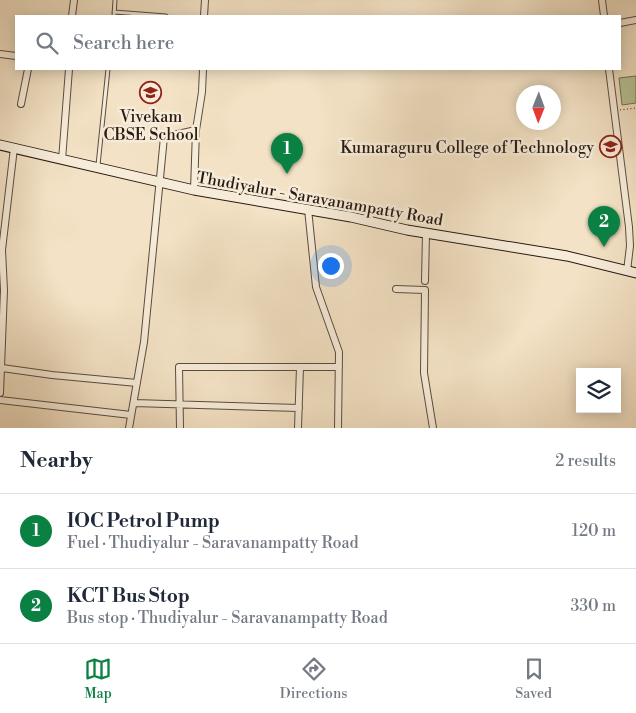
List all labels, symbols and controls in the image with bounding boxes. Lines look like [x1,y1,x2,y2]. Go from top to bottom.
search box [15,15,621,70]
icon: search [33,29,61,57]
text: Search here [73,31,174,55]
school or university icon: Vivekam CBSE School [139,80,163,104]
north arrow [516,85,561,130]
place label: Vivekam CBSE School [103,107,199,145]
pin: 1 [271,133,303,174]
school or university icon: Kumaraguru College of Technology [598,135,622,159]
place label: Kumaraguru College of Technology [340,138,594,158]
street label: Thudiyalur - Saravanampatty Road [195,167,445,231]
pin: 2 [588,206,620,247]
your location [318,253,344,279]
map controls [576,368,621,413]
button: layers [576,368,621,413]
text: Nearby [20,448,93,474]
text: 2 results [555,451,616,471]
text: IOC Petrol Pump [67,509,220,533]
text: 1 [32,521,40,541]
text: 120 m [572,521,616,541]
text: Fuel · Thudiyalur - Saravanampatty Road [67,533,359,553]
text: KCT Bus Stop [67,584,190,608]
text: 2 [31,596,41,616]
text: 330 m [570,596,616,616]
text: Bus stop · Thudiyalur - Saravanampatty Road [67,608,388,628]
tab: Map [84,655,112,703]
tab: Directions [280,655,347,703]
tab: Saved [515,655,552,703]

